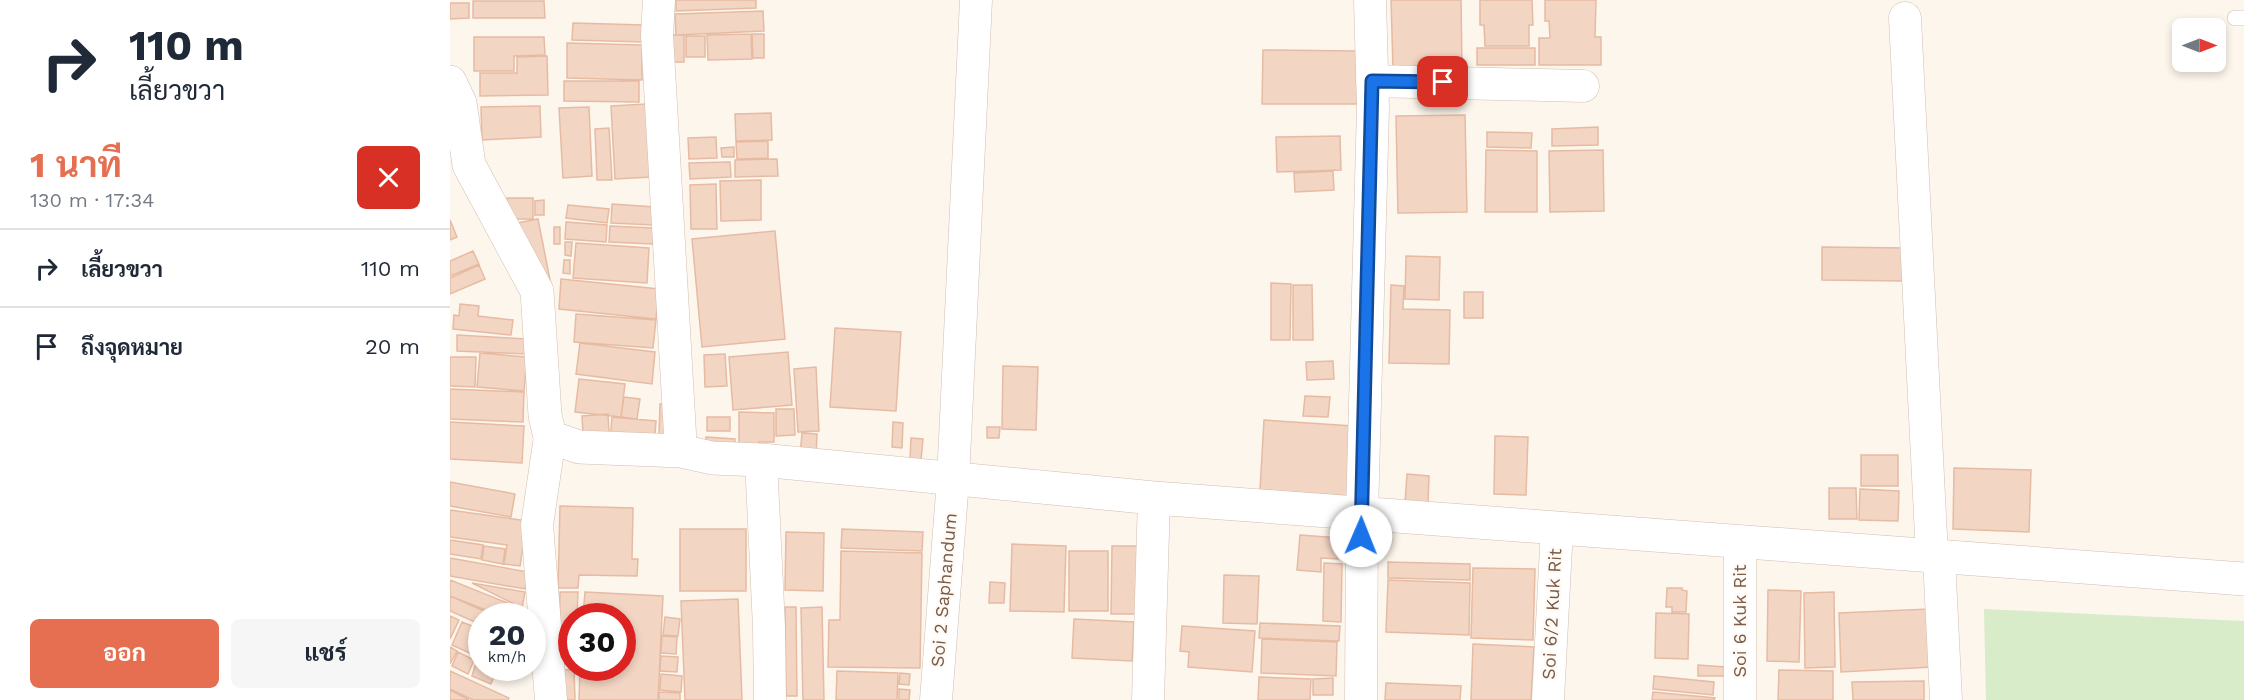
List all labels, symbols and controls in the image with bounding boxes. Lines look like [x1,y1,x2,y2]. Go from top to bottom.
north arrow [2172,18,2226,72]
map controls [2172,18,2226,72]
text: 110 m [129,21,244,70]
icon: right [30,24,108,102]
pin [1417,56,1468,107]
icon: arrive [1426,65,1459,98]
text: เลี้ยวขวา [129,75,225,107]
text: 1 นาที [30,144,122,186]
button: close [357,146,420,209]
text: 130 m · 17:34 [30,188,154,212]
icon: right [30,252,63,285]
text: 110 m [361,256,420,281]
text: เลี้ยวขวา [81,257,163,282]
icon: arrive [30,330,63,363]
text: 20 m [365,334,420,359]
text: ถึงจุดหมาย [81,335,183,360]
position arrow [1329,504,1393,568]
street label: Soi 2 Saphandum [926,512,961,668]
street label: Soi 6/2 Kuk Rit [1538,547,1565,680]
street label: Soi 6 Kuk Rit [1729,564,1750,677]
speed limit sign: 30 [558,603,636,681]
text: 20 [488,617,526,652]
button: ออก [30,619,219,688]
button: แชร์ [231,619,420,688]
text: km/h [488,648,526,666]

